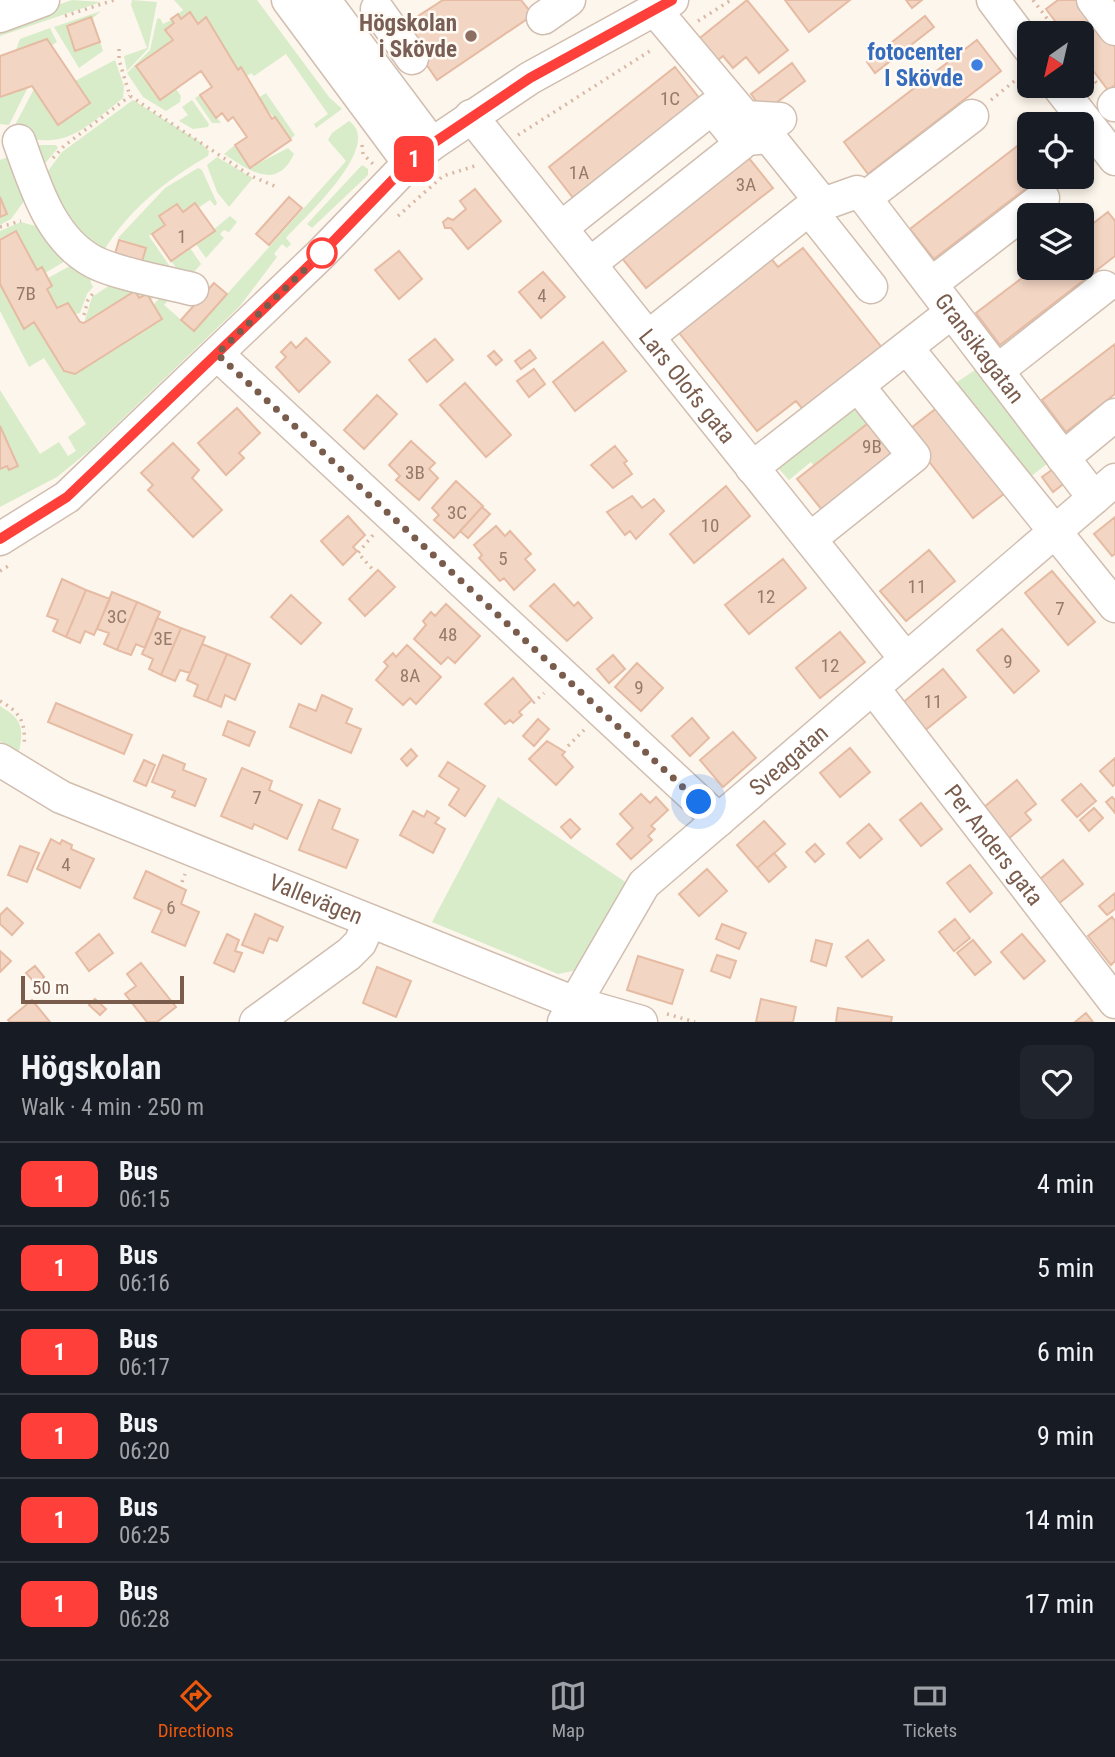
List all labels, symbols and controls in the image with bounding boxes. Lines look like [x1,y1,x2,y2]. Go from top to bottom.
place label: Högskolan i Skövde [359,10,457,63]
north arrow [1017,21,1094,98]
map controls [1017,21,1094,280]
marker: Högskolan i Skövde [463,28,479,44]
place label: fotocenter I Skövde [867,39,963,92]
marker: fotocenter I Skövde [969,57,985,73]
house number: 1C [660,87,680,110]
button: locate [1017,112,1094,189]
line badge: 1 [391,136,437,182]
text: 1 [408,145,420,173]
house number: 1A [569,161,589,184]
house number: 3A [736,173,756,196]
button: layers [1017,203,1094,280]
house number: 1 [177,225,187,248]
unlabelled marker [307,238,337,268]
house number: 7B [16,282,36,305]
house number: 4 [537,284,547,307]
street label: Gransikagatan [929,288,1030,409]
street label: Lars Olofs gata [633,324,741,449]
house number: 9B [862,435,882,458]
house number: 3B [405,461,425,484]
house number: 3C [447,501,467,524]
house number: 10 [701,514,719,537]
house number: 5 [498,547,508,570]
house number: 11 [908,575,926,598]
house number: 12 [757,585,775,608]
house number: 7 [1055,597,1065,620]
house number: 3C [107,605,127,628]
house number: 48 [439,623,457,646]
house number: 3E [154,627,172,650]
house number: 9 [1003,650,1013,673]
house number: 12 [821,654,839,677]
house number: 8A [400,664,420,687]
house number: 9 [634,676,644,699]
house number: 11 [924,690,942,713]
street label: Sveagatan [744,719,834,801]
street label: Per Anders gata [938,779,1049,911]
your location [681,784,716,819]
house number: 7 [252,786,262,809]
house number: 4 [61,853,71,876]
street label: Vallevägen [265,869,367,931]
house number: 6 [166,896,176,919]
scale bar [21,973,184,1005]
text: 50 m [32,976,69,999]
button: heart [1020,1045,1094,1119]
text: Högskolan [21,1048,162,1087]
text: Walk · 4 min · 250 m [21,1094,204,1121]
text: Bus [119,1156,158,1186]
text: 4 min [1037,1169,1094,1199]
text: 1 [53,1170,66,1198]
text: 06:15 [119,1186,170,1213]
text: Bus [119,1240,158,1270]
text: 5 min [1037,1253,1094,1283]
text: 1 [53,1254,66,1282]
text: 06:16 [119,1270,170,1297]
text: Bus [119,1324,158,1354]
text: 6 min [1037,1337,1094,1367]
text: 1 [53,1338,66,1366]
text: 06:17 [119,1354,170,1381]
text: Bus [119,1408,158,1438]
text: 9 min [1037,1421,1094,1451]
text: 1 [53,1422,66,1450]
text: 06:20 [119,1438,170,1465]
text: Bus [119,1492,158,1522]
text: 14 min [1024,1505,1094,1535]
text: 1 [53,1506,66,1534]
text: 06:25 [119,1522,170,1549]
text: Bus [119,1576,158,1606]
text: 17 min [1024,1589,1094,1619]
text: 1 [53,1590,66,1618]
text: 06:28 [119,1606,170,1633]
tab: Directions [158,1677,234,1742]
tab: Map [549,1677,587,1742]
tab: Tickets [903,1677,957,1742]

